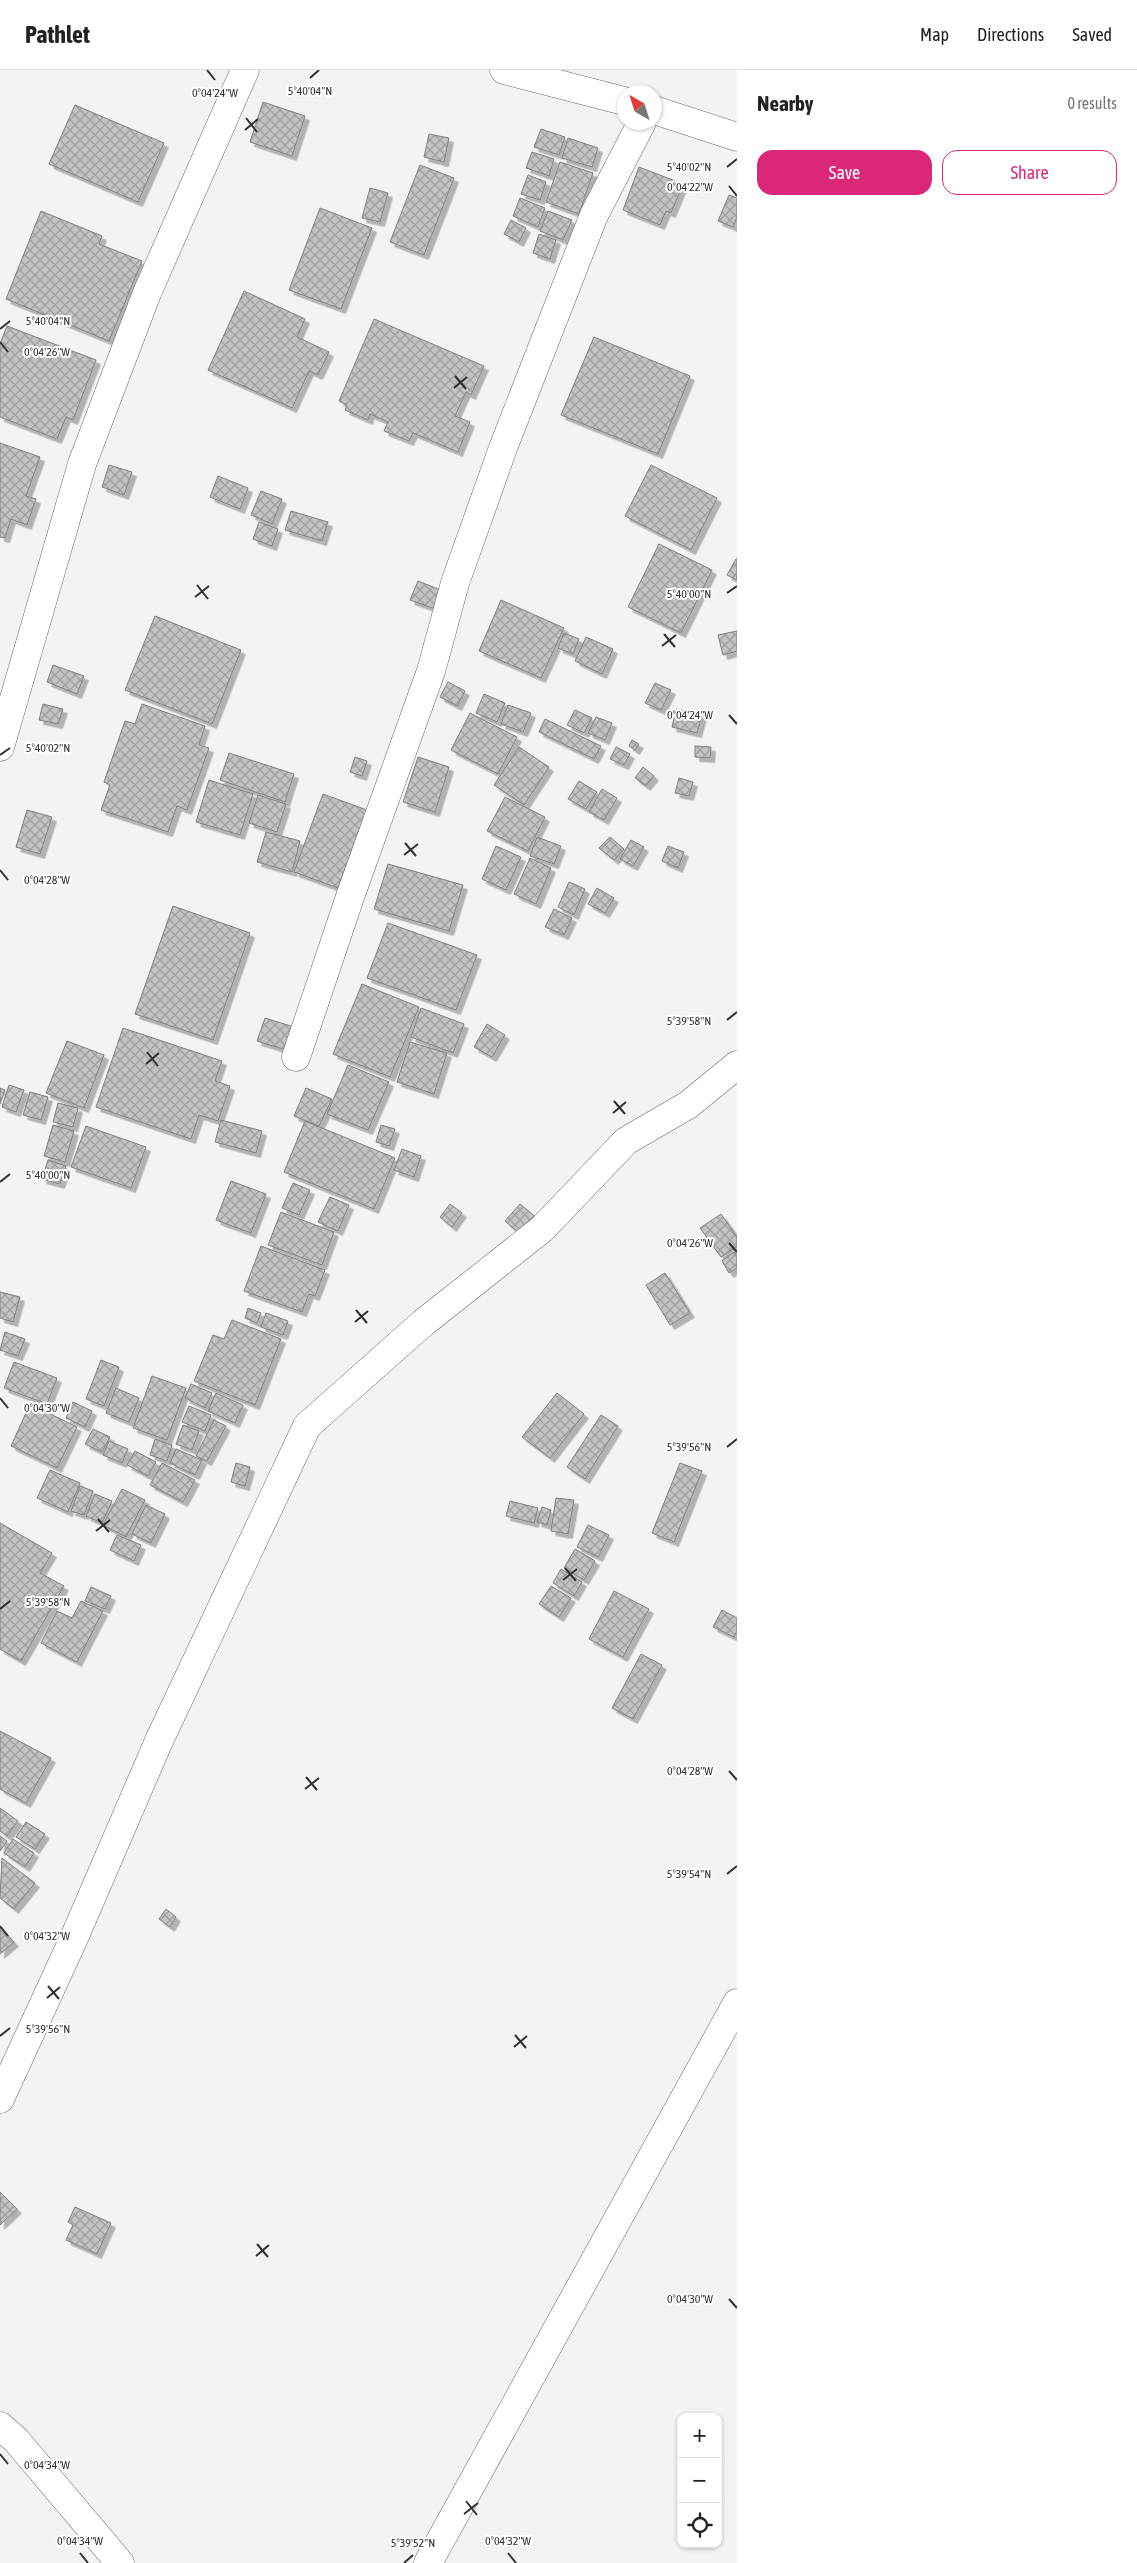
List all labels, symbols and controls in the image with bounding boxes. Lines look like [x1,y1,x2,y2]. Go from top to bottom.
text: Pathlet [25,21,90,48]
text: Map [920,24,949,45]
text: Directions [977,24,1044,45]
text: Saved [1072,24,1112,45]
text: 5°40'04"N [288,84,332,98]
north arrow [617,85,662,130]
text: 0°04'24"W [192,86,238,100]
text: Nearby [757,91,813,115]
text: 0 results [1067,94,1117,112]
button: Save [757,150,932,195]
button: Share [942,150,1117,195]
text: 5°40'02"N [667,160,711,174]
text: 0°04'22"W [667,180,713,194]
text: 5°40'04"N [26,314,70,328]
text: 0°04'26"W [24,345,70,359]
text: 5°40'00"N [667,587,711,601]
text: 0°04'24"W [667,708,713,722]
text: 5°40'02"N [26,741,70,755]
text: 0°04'28"W [24,873,70,887]
text: 5°39'58"N [667,1014,711,1028]
text: 5°40'00"N [26,1168,70,1182]
text: 0°04'26"W [667,1236,713,1250]
text: 0°04'30"W [24,1401,70,1415]
text: 5°39'56"N [667,1440,711,1454]
text: 5°39'58"N [26,1595,70,1609]
text: 0°04'28"W [667,1764,713,1778]
text: 5°39'54"N [667,1867,711,1881]
text: 0°04'32"W [24,1929,70,1943]
text: 5°39'56"N [26,2022,70,2036]
text: 0°04'30"W [667,2292,713,2306]
map controls [677,2413,722,2548]
button: + [677,2413,722,2458]
text: 0°04'34"W [24,2458,70,2472]
button: − [677,2458,722,2503]
button: locate [677,2503,722,2548]
text: 0°04'34"W [57,2534,103,2548]
text: 0°04'32"W [485,2534,531,2548]
text: 5°39'52"N [391,2536,435,2550]

